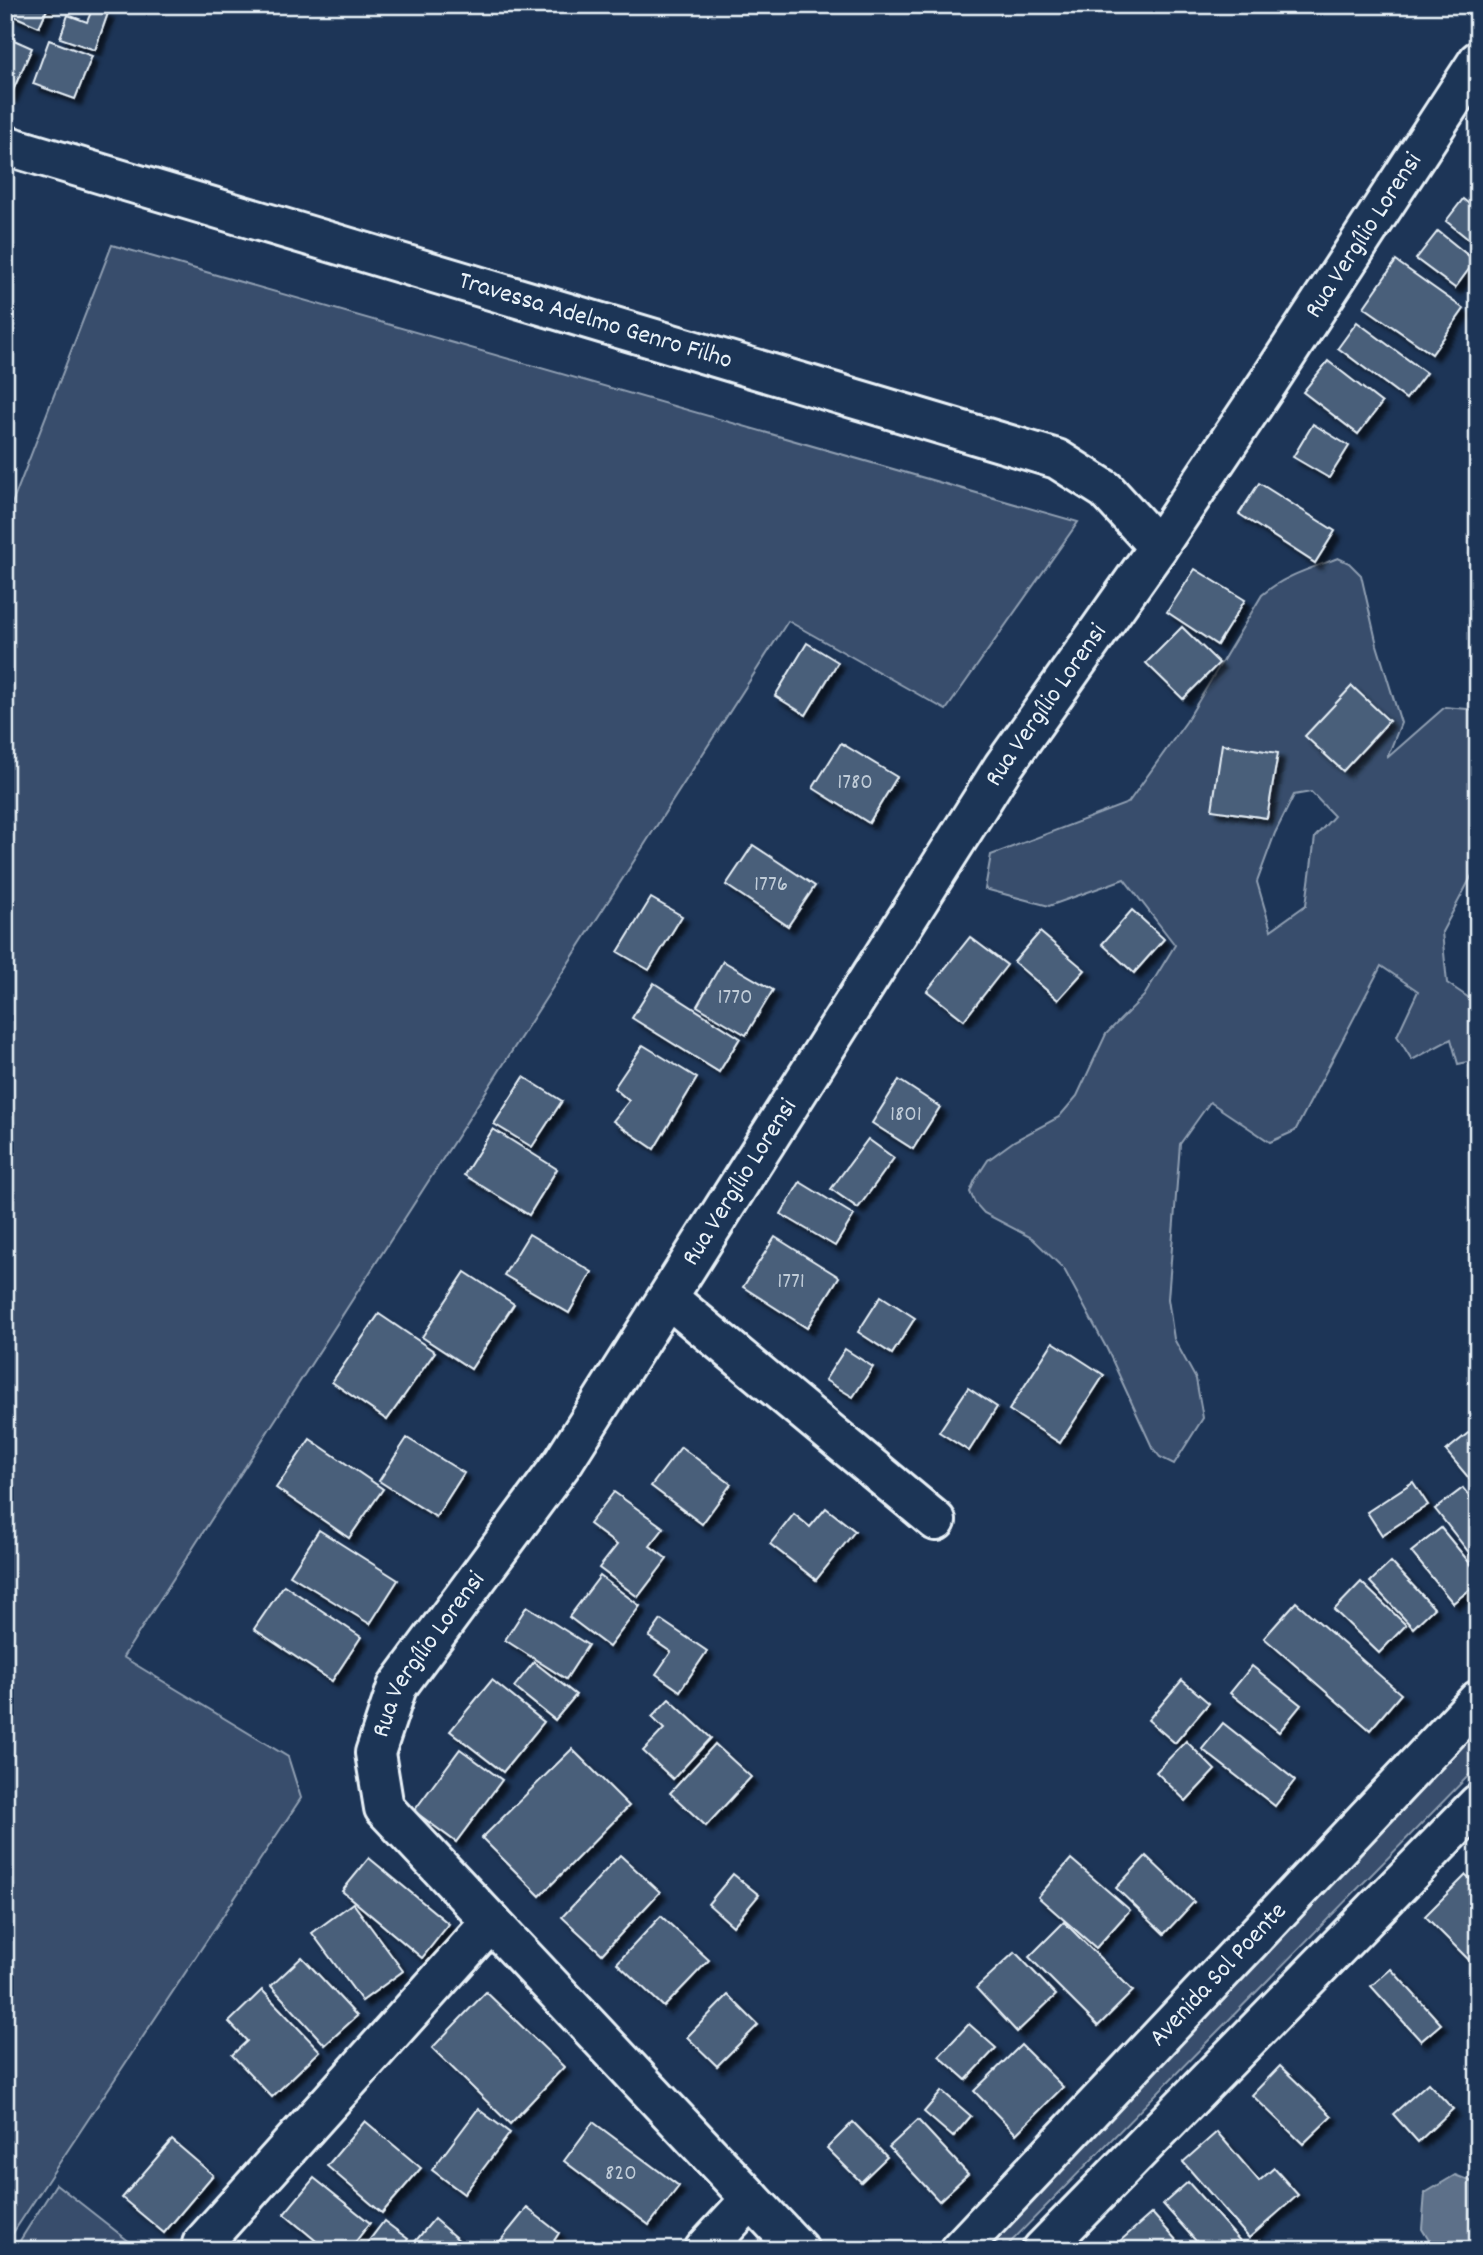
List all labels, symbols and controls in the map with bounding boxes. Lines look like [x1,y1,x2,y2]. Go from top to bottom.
street label: Rua Vergílio Lorensi [1296,145,1432,326]
street label: Travessa Adelmo Genro Filho [454,263,737,380]
street label: Rua Vergílio Lorensi [976,616,1117,794]
house number: 1780 [837,767,873,800]
house number: 1776 [754,869,788,902]
house number: 1770 [717,982,753,1015]
street label: Rua Vergílio Lorensi [673,1092,807,1273]
house number: 1801 [890,1099,922,1132]
house number: 1771 [777,1266,805,1299]
street label: Rua Vergílio Lorensi [363,1564,495,1742]
street label: Avenida Sol Poente [1141,1894,1296,2056]
house number: 820 [605,2158,637,2191]

